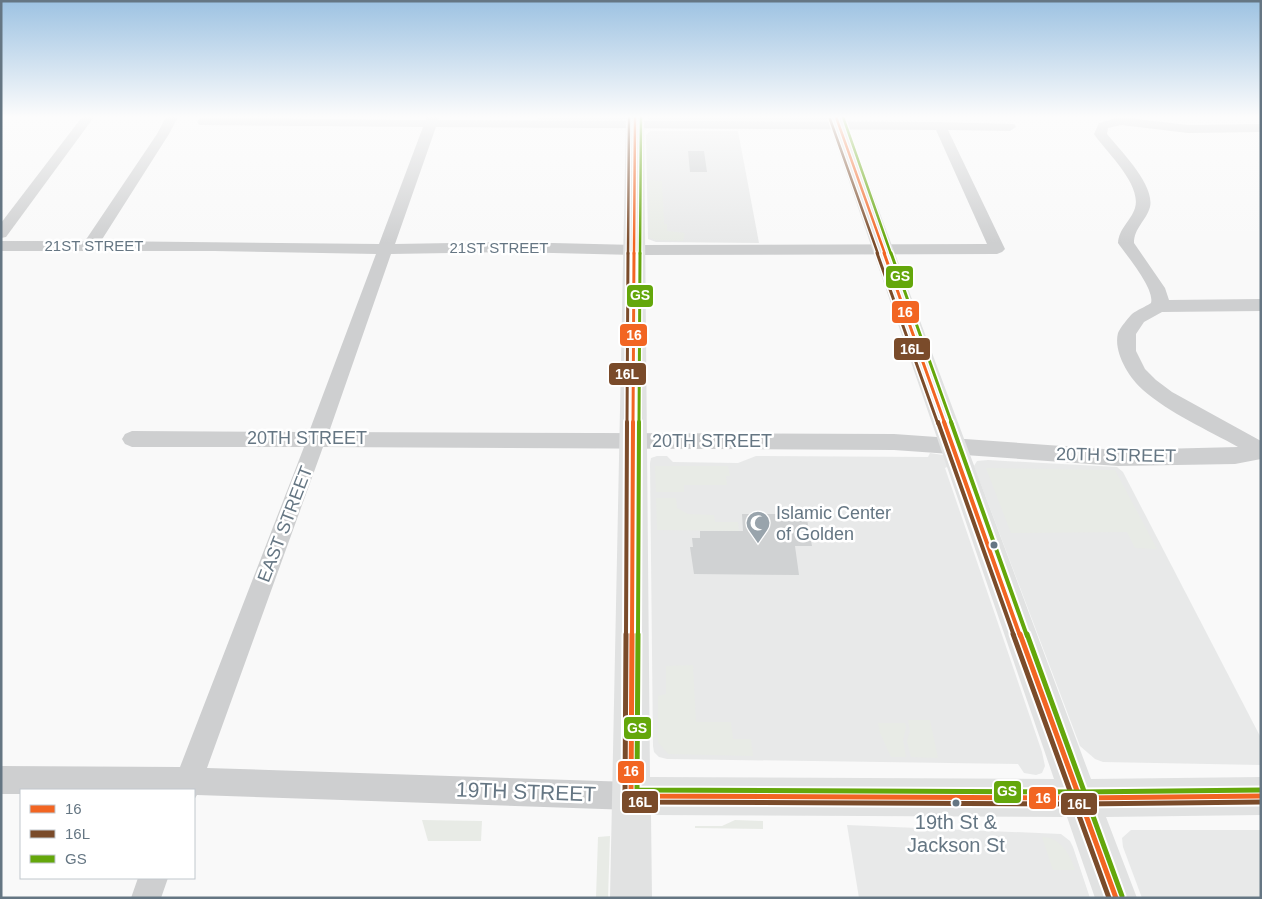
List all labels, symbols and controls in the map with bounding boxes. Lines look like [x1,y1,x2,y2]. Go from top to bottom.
street label: 21ST STREET [45,237,143,254]
street label: 21ST STREET [450,239,548,256]
line badge: GS [885,265,914,289]
text: GS [890,268,910,284]
line badge: GS [626,284,654,308]
text: GS [630,287,650,303]
line badge: 16 [891,300,920,324]
text: 16 [897,304,913,320]
line badge: 16 [619,323,648,347]
text: 16 [626,327,642,343]
line badge: 16L [893,337,931,361]
text: 16L [900,341,925,357]
line badge: 16L [608,362,647,386]
text: 16L [615,366,640,382]
street label: 20TH STREET [247,428,367,448]
street label: 20TH STREET [652,431,772,451]
street label: 20TH STREET [1056,444,1176,466]
street label: EAST STREET [254,463,316,585]
place label: Islamic Center of Golden [776,503,891,544]
mosque icon: Islamic Center of Golden [745,510,771,544]
unlabelled marker [989,540,999,550]
line badge: GS [623,716,652,740]
text: GS [627,720,647,736]
line badge: 16 [617,760,645,784]
text: 16 [623,763,639,779]
street label: 19TH STREET [456,778,597,805]
line badge: GS [993,780,1022,804]
text: GS [997,783,1017,799]
line badge: 16 [1028,786,1057,810]
legend [20,789,195,879]
line badge: 16L [621,790,659,814]
text: 16 [1035,790,1051,806]
line badge: 16L [1060,792,1098,816]
text: 16L [628,794,653,810]
text: 16L [1067,796,1092,812]
marker: 19th St & Jackson St [951,798,961,808]
text: 16 [65,800,82,817]
place label: 19th St & Jackson St [907,811,1005,856]
text: 16L [65,825,90,842]
text: GS [65,850,87,867]

